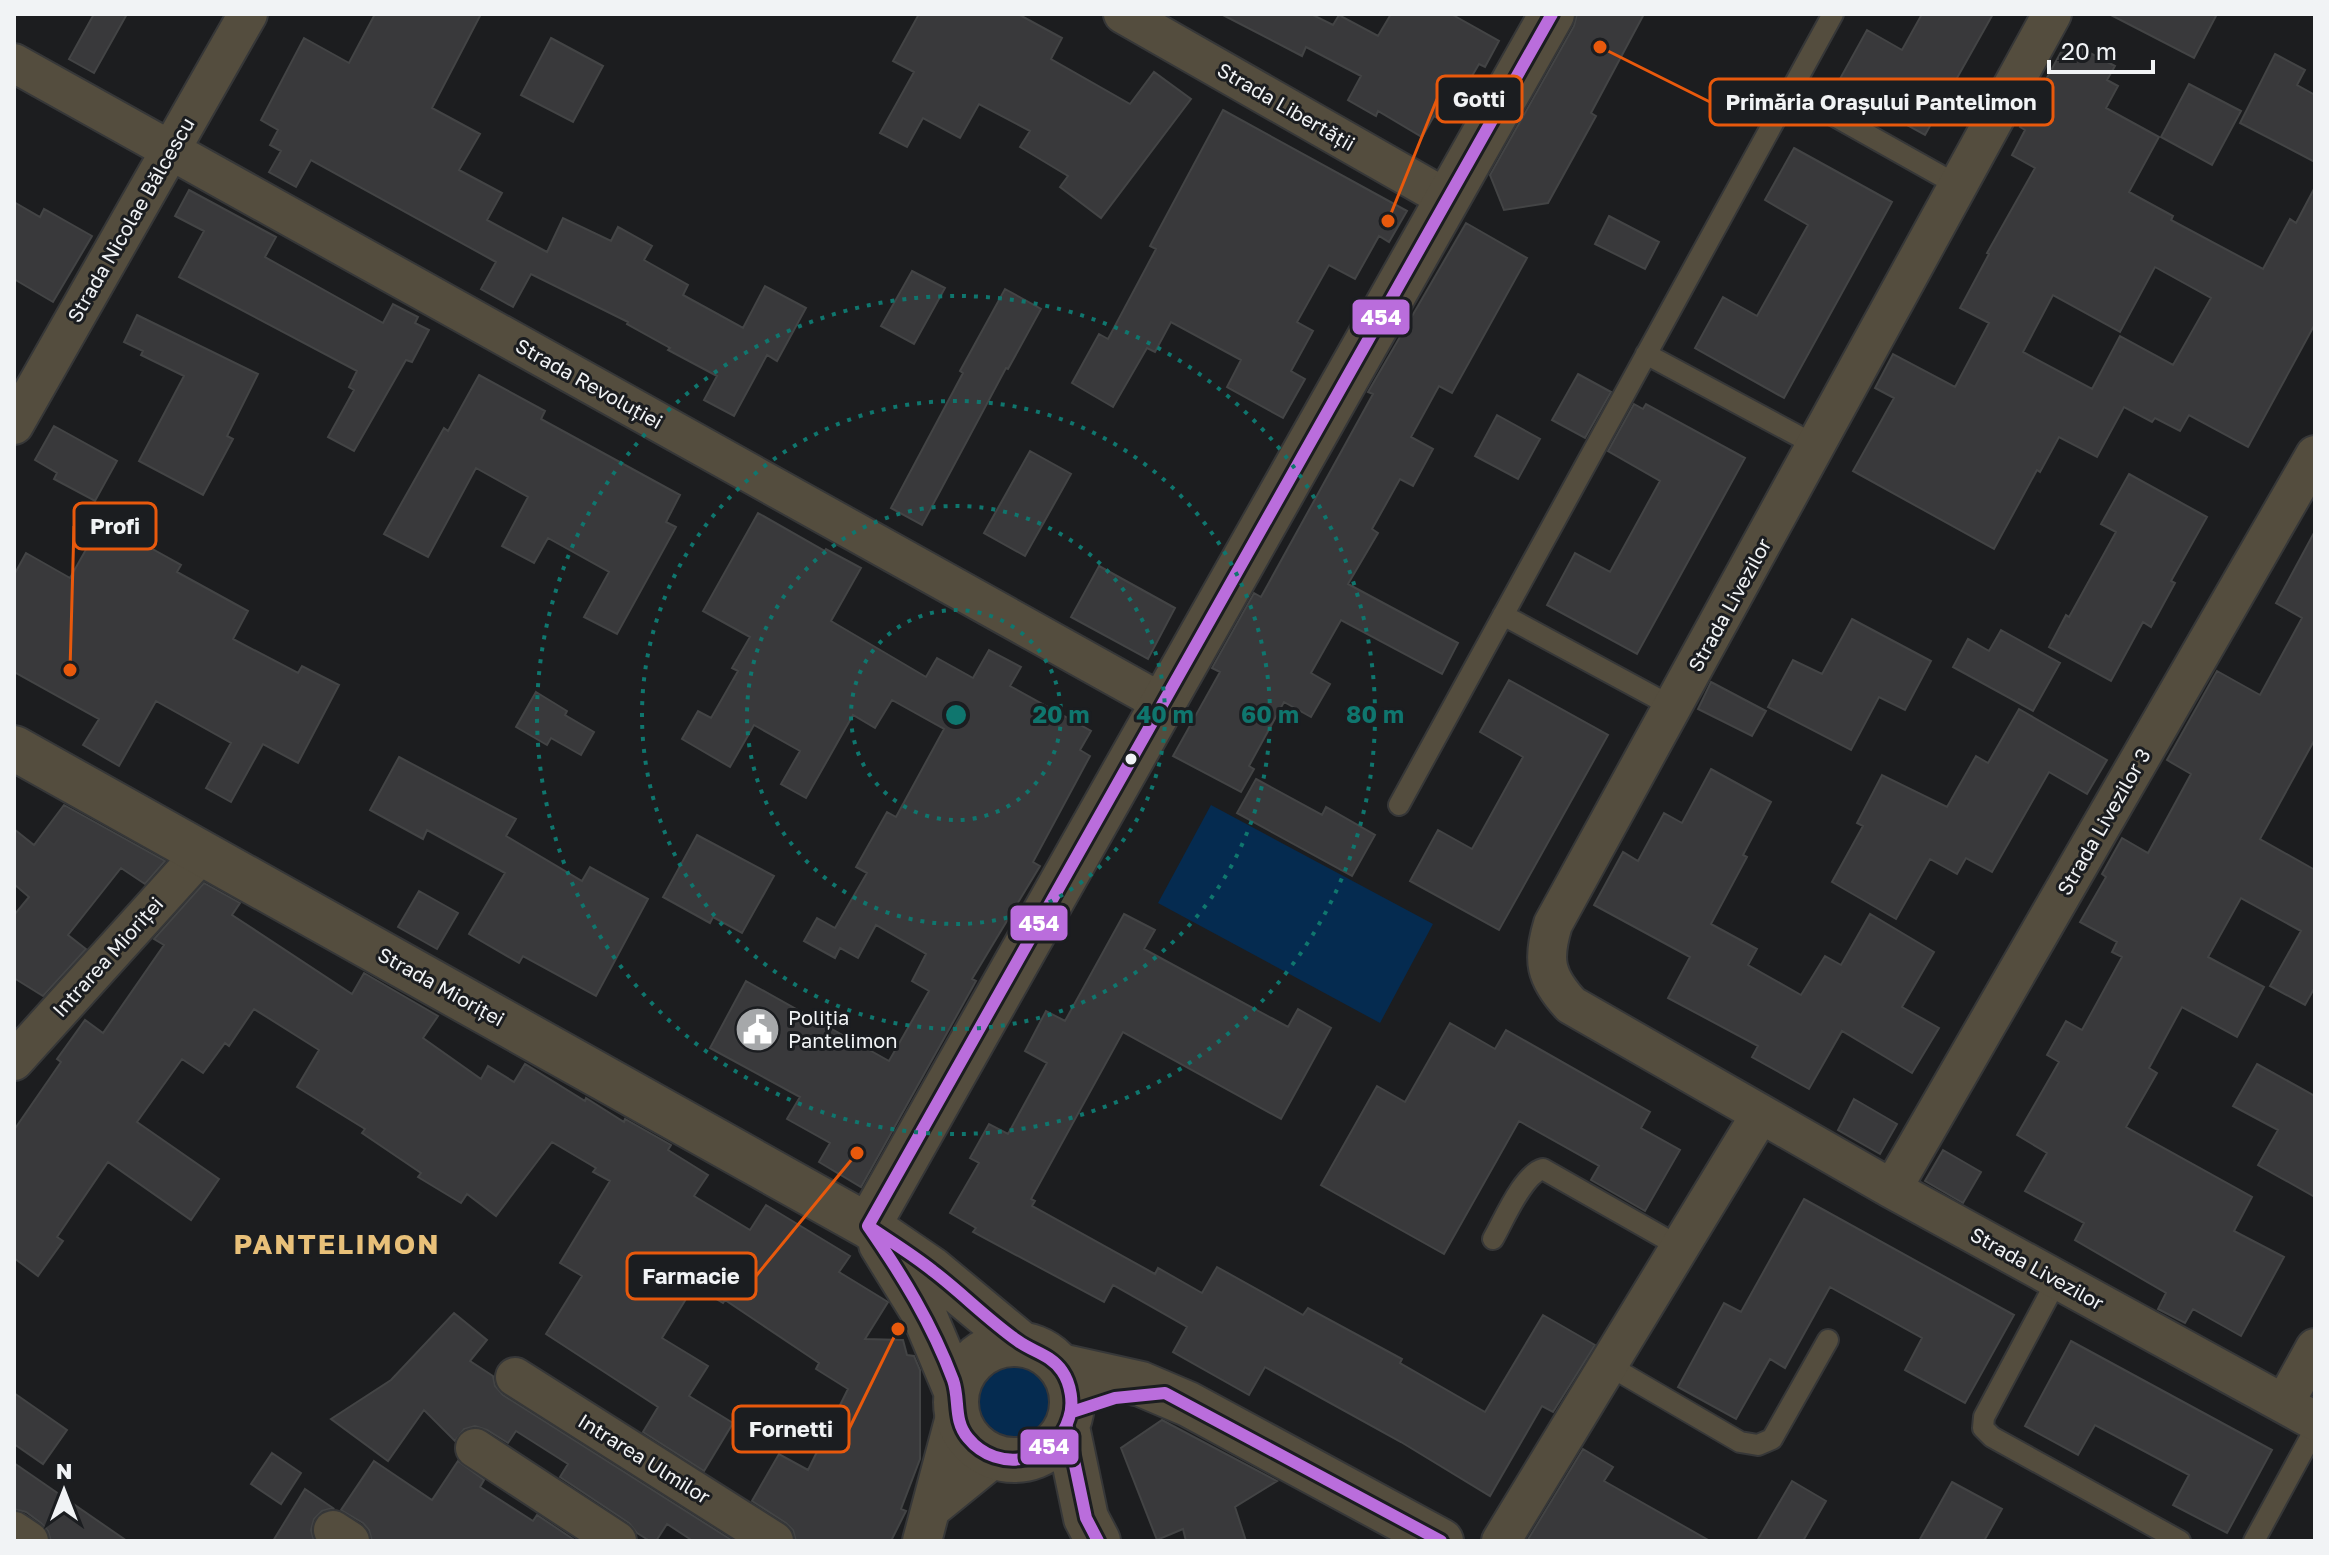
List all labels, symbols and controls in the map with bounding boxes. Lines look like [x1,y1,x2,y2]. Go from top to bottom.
scale bar [2049,24,2153,74]
text: 20 m [2061,36,2117,65]
street label: Strada Libertății [1213,57,1360,156]
callout: Gotti [1437,76,1522,122]
callout: Primăria Orașului Pantelimon [1710,79,2053,125]
text: Gotti [1453,85,1505,112]
text: Primăria Orașului Pantelimon [1726,88,2037,115]
street label: Strada Nicolae Bălcescu [62,113,199,326]
line badge: 454 [1351,298,1411,336]
text: 454 [1361,303,1401,330]
street label: Strada Revoluției [511,333,667,434]
callout: Profi [74,503,156,549]
text: Profi [90,512,140,539]
street label: Strada Livezilor [1683,534,1776,675]
text: 20 m [1032,699,1090,728]
text: 40 m [1136,699,1194,728]
text: 60 m [1241,699,1299,728]
text: 80 m [1346,699,1404,728]
centre of rings [942,701,970,729]
street label: Strada Livezilor 3 [2051,744,2155,899]
unlabelled marker [1123,751,1139,767]
street label: Intrarea Mioriței [47,891,168,1022]
line badge: 454 [1009,904,1069,942]
text: 454 [1019,909,1059,936]
street label: Strada Mioriței [374,942,509,1032]
place label: Poliția Pantelimon [788,1005,898,1052]
public building icon: Poliția Pantelimon [733,1006,781,1054]
street label: Strada Livezilor [1967,1222,2108,1315]
district label: PANTELIMON [233,1227,441,1260]
callout: Farmacie [627,1253,756,1299]
text: Farmacie [642,1262,740,1289]
callout: Fornetti [733,1406,849,1452]
street label: Intrarea Ulmilor [574,1408,715,1508]
text: Fornetti [749,1415,833,1442]
line badge: 454 [1019,1428,1080,1466]
text: 454 [1029,1432,1069,1459]
north arrow [24,1451,104,1531]
text: N [56,1457,72,1484]

